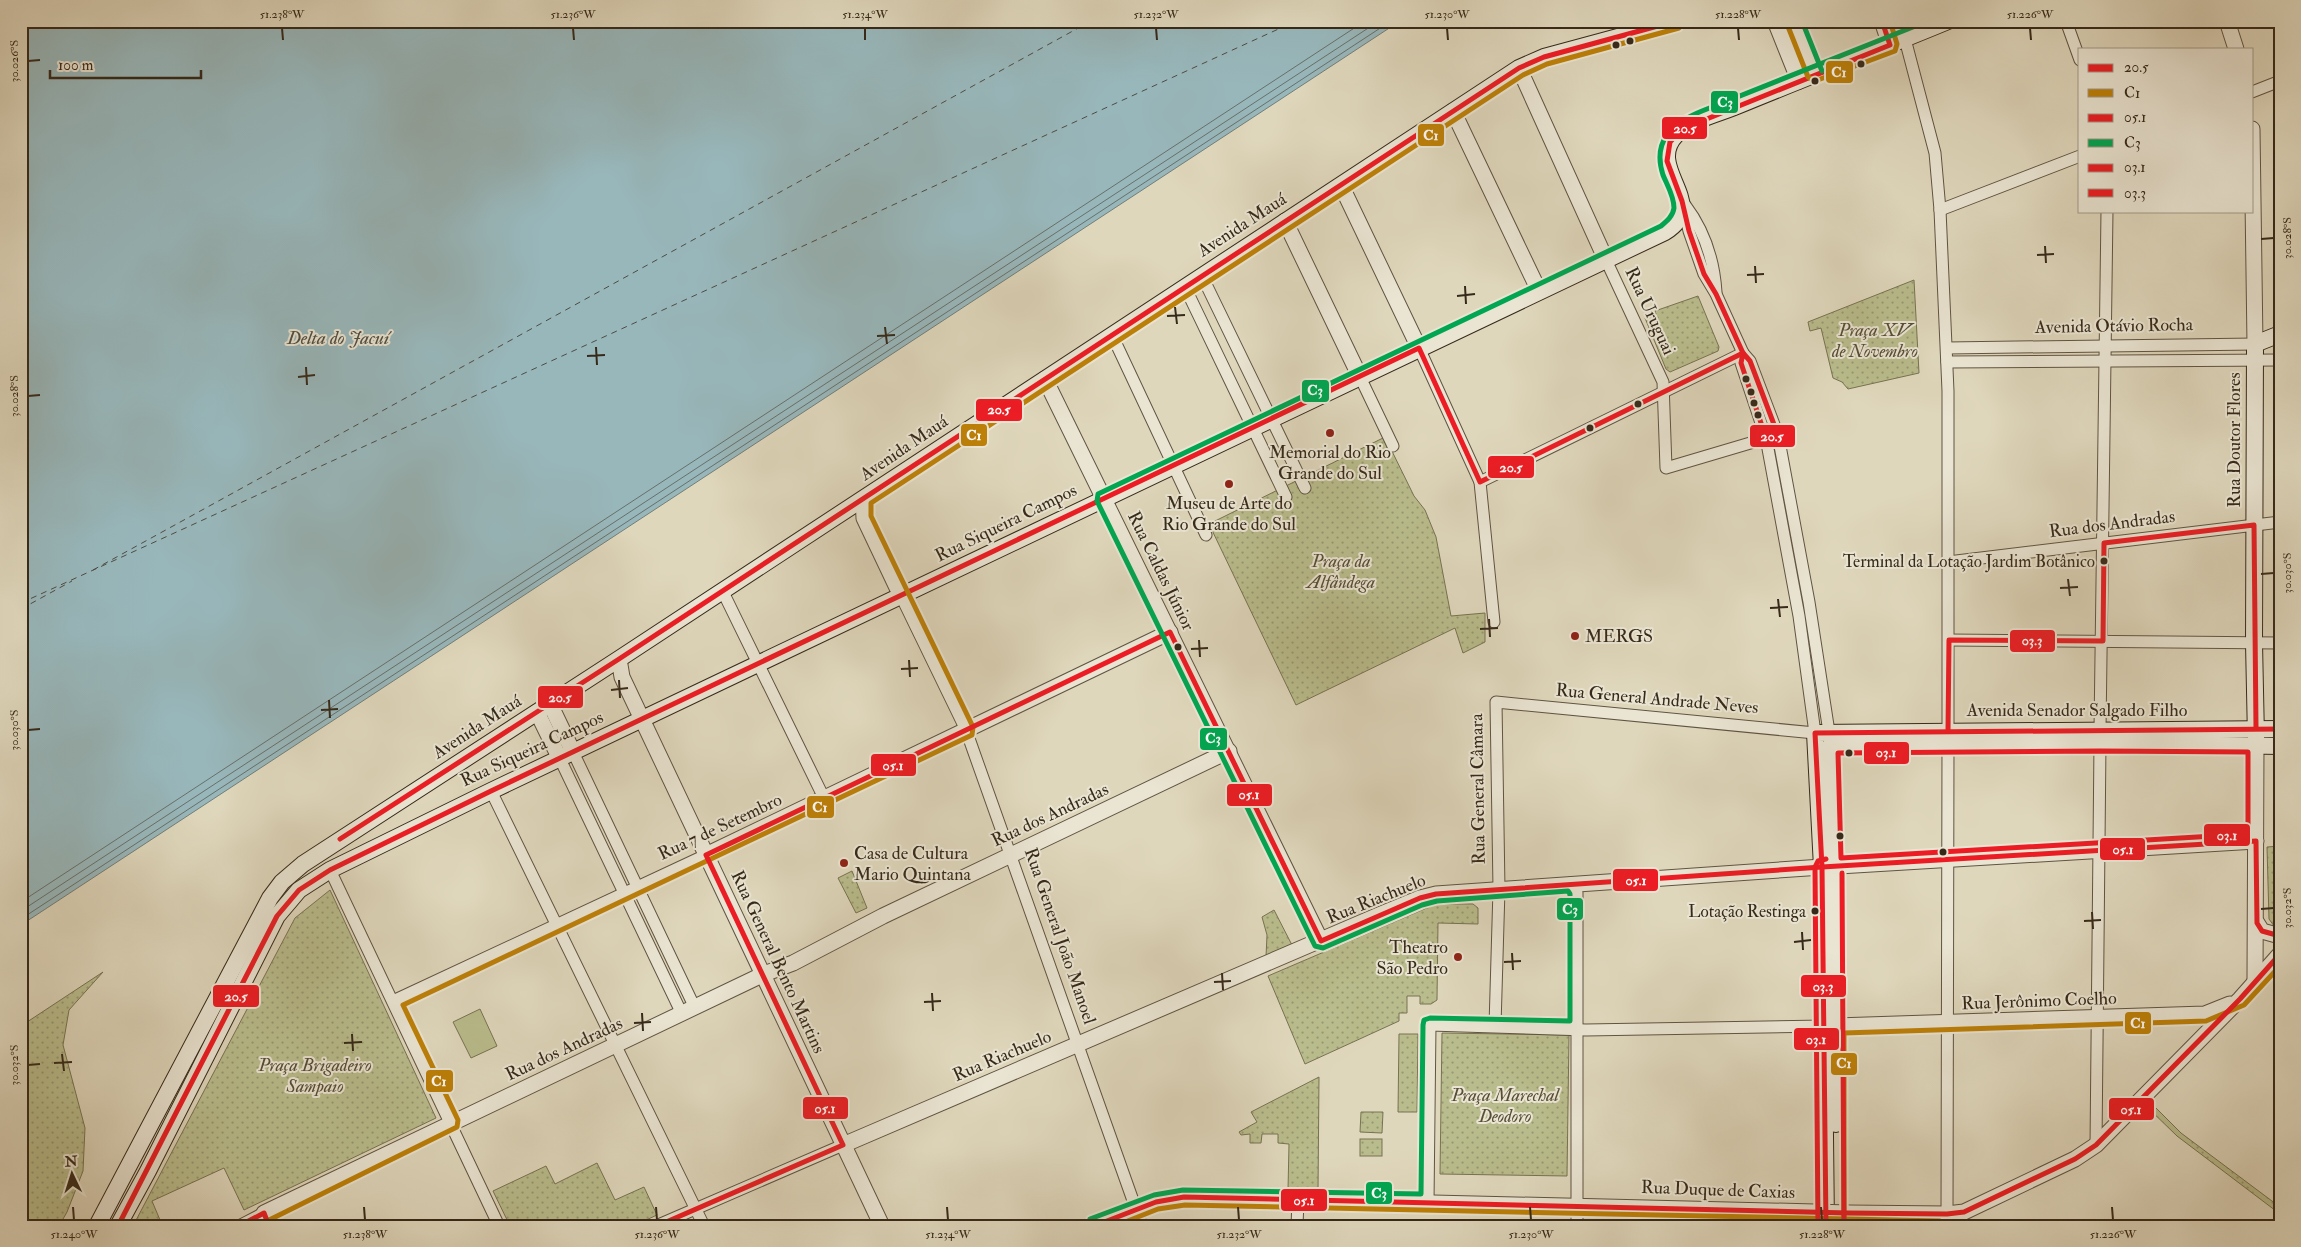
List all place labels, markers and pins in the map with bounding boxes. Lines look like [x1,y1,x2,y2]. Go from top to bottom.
unlabelled marker [1625,36,1635,46]
unlabelled marker [1611,40,1621,50]
unlabelled marker [1856,59,1866,69]
unlabelled marker [1810,76,1820,86]
unlabelled marker [1741,374,1751,384]
unlabelled marker [1746,387,1756,397]
unlabelled marker [1749,398,1759,408]
unlabelled marker [1633,399,1643,409]
unlabelled marker [1753,410,1763,420]
unlabelled marker [1585,423,1595,433]
marker: Memorial do Rio Grande do Sul [1324,427,1336,439]
place label: Memorial do Rio Grande do Sul [1269,441,1391,485]
marker: Museu de Arte do Rio Grande do Sul [1223,478,1235,490]
place label: Museu de Arte do Rio Grande do Sul [1162,492,1296,536]
place label: Terminal da Lotação Jardim Botânico [1843,551,2095,573]
marker: Terminal da Lotação Jardim Botânico [2099,556,2109,566]
place label: MERGS [1585,625,1653,648]
marker: MERGS [1569,630,1581,642]
unlabelled marker [1173,642,1183,652]
unlabelled marker [1844,748,1854,758]
unlabelled marker [1835,831,1845,841]
place label: Casa de Cultura Mario Quintana [854,842,972,886]
unlabelled marker [1938,847,1948,857]
marker: Casa de Cultura Mario Quintana [838,857,850,869]
place label: Lotação Restinga [1688,901,1807,922]
marker: Lotação Restinga [1810,906,1820,916]
place label: Theatro São Pedro [1376,936,1448,980]
marker: Theatro São Pedro [1452,951,1464,963]

